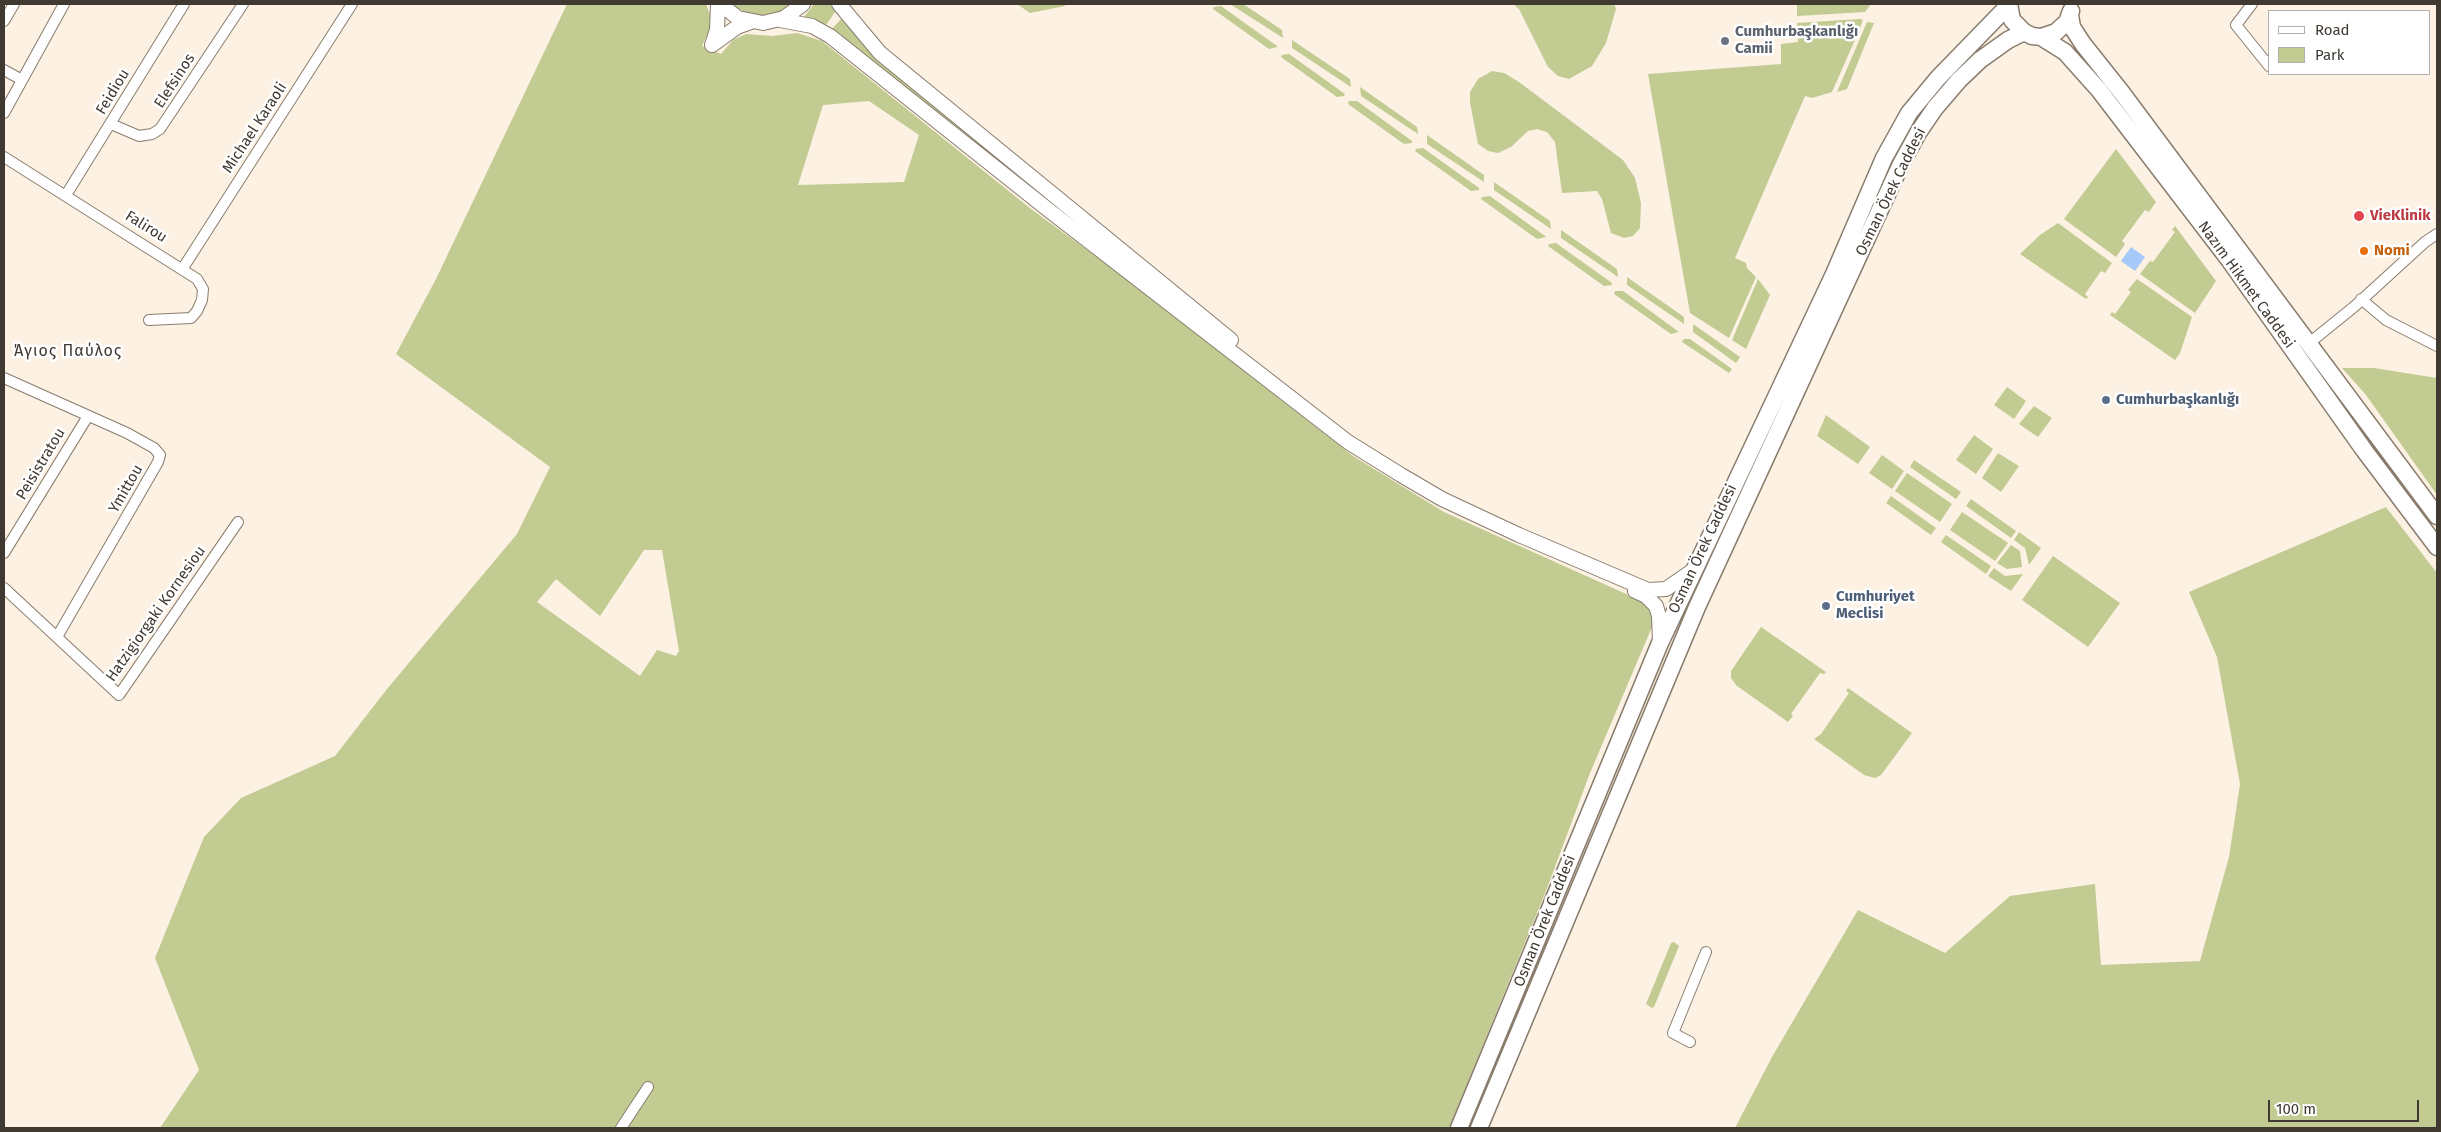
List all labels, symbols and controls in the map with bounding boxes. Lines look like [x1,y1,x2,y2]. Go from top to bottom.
legend [2268,10,2431,75]
text: Road [2315,21,2350,39]
place label: Cumhurbaşkanlığı Camii [1735,23,1858,58]
marker: Cumhurbaşkanlığı Camii [1719,35,1731,47]
text: Park [2315,46,2345,64]
street label: Elefsinos [151,50,199,112]
street label: Feidiou [92,66,134,118]
street label: Michael Karaoli [219,79,291,177]
street label: Osman Örek Caddesi [1852,125,1930,259]
street label: Falirou [122,207,170,247]
place label: VieKlinik [2370,207,2430,225]
marker: VieKlinik [2352,209,2366,223]
street label: Nazım Hikmet Caddesi [2194,218,2298,352]
place label: Nomi [2374,242,2410,260]
marker: Nomi [2358,245,2370,257]
district label: Άγιος Παύλος [12,342,124,362]
place label: Cumhurbaşkanlığı [2116,391,2239,409]
marker: Cumhurbaşkanlığı [2100,394,2112,406]
street label: Peisistratou [13,425,69,503]
street label: Ymittou [105,462,147,516]
street label: Osman Örek Caddesi [1665,482,1741,616]
street label: Hatzigiorgaki Kornesiou [102,543,210,685]
place label: Cumhuriyet Meclisi [1836,588,1915,623]
marker: Cumhuriyet Meclisi [1820,600,1832,612]
street label: Osman Örek Caddesi [1510,853,1580,989]
scale bar [2271,1090,2422,1122]
text: 100 m [2276,1100,2316,1118]

